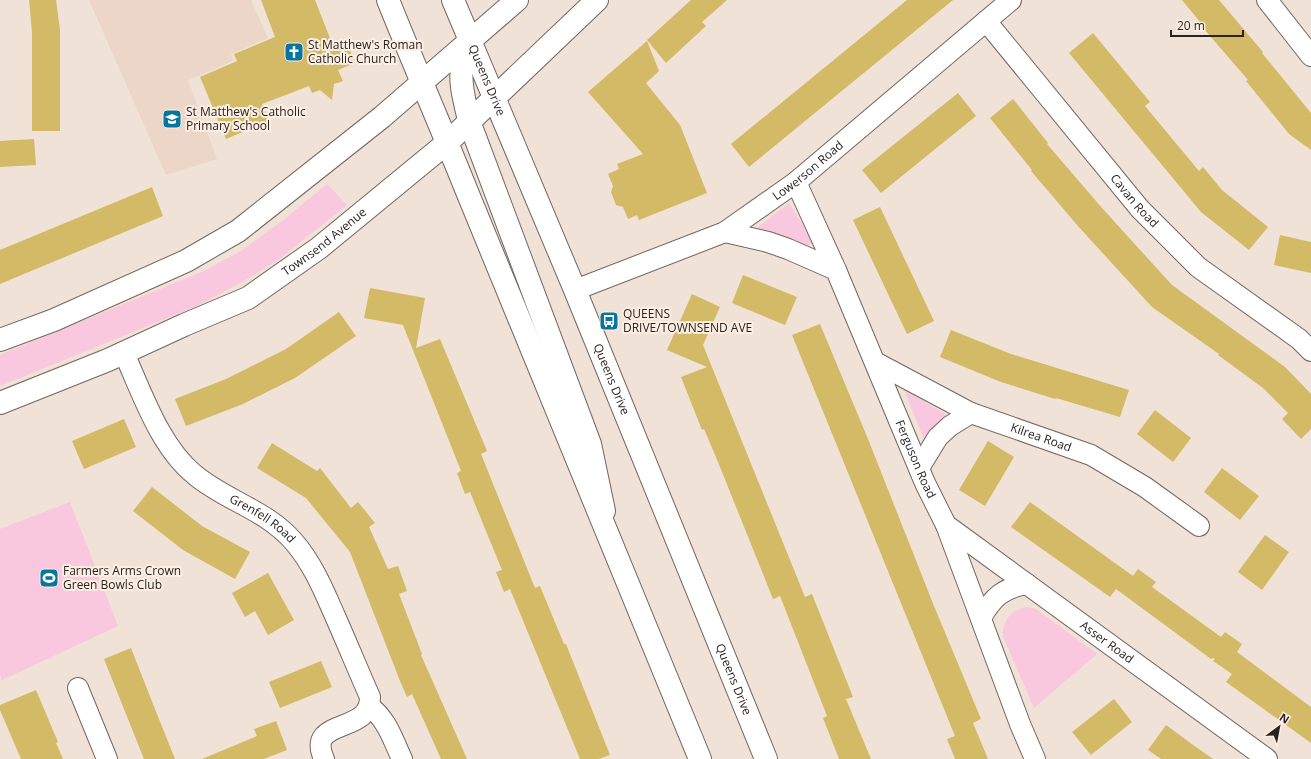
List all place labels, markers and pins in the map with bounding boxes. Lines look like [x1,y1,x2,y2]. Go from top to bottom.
place label: St Matthew's Roman Catholic Church [308,36,423,67]
church icon: St Matthew's Roman Catholic Church [283,41,305,63]
place label: St Matthew's Catholic Primary School [186,103,306,134]
school or university icon: St Matthew's Catholic Primary School [161,108,183,130]
place label: QUEENS DRIVE/TOWNSEND AVE [623,305,752,336]
bus stop icon: QUEENS DRIVE/TOWNSEND AVE [598,310,620,332]
place label: Farmers Arms Crown Green Bowls Club [63,562,181,593]
sports icon: Farmers Arms Crown Green Bowls Club [38,567,60,589]

